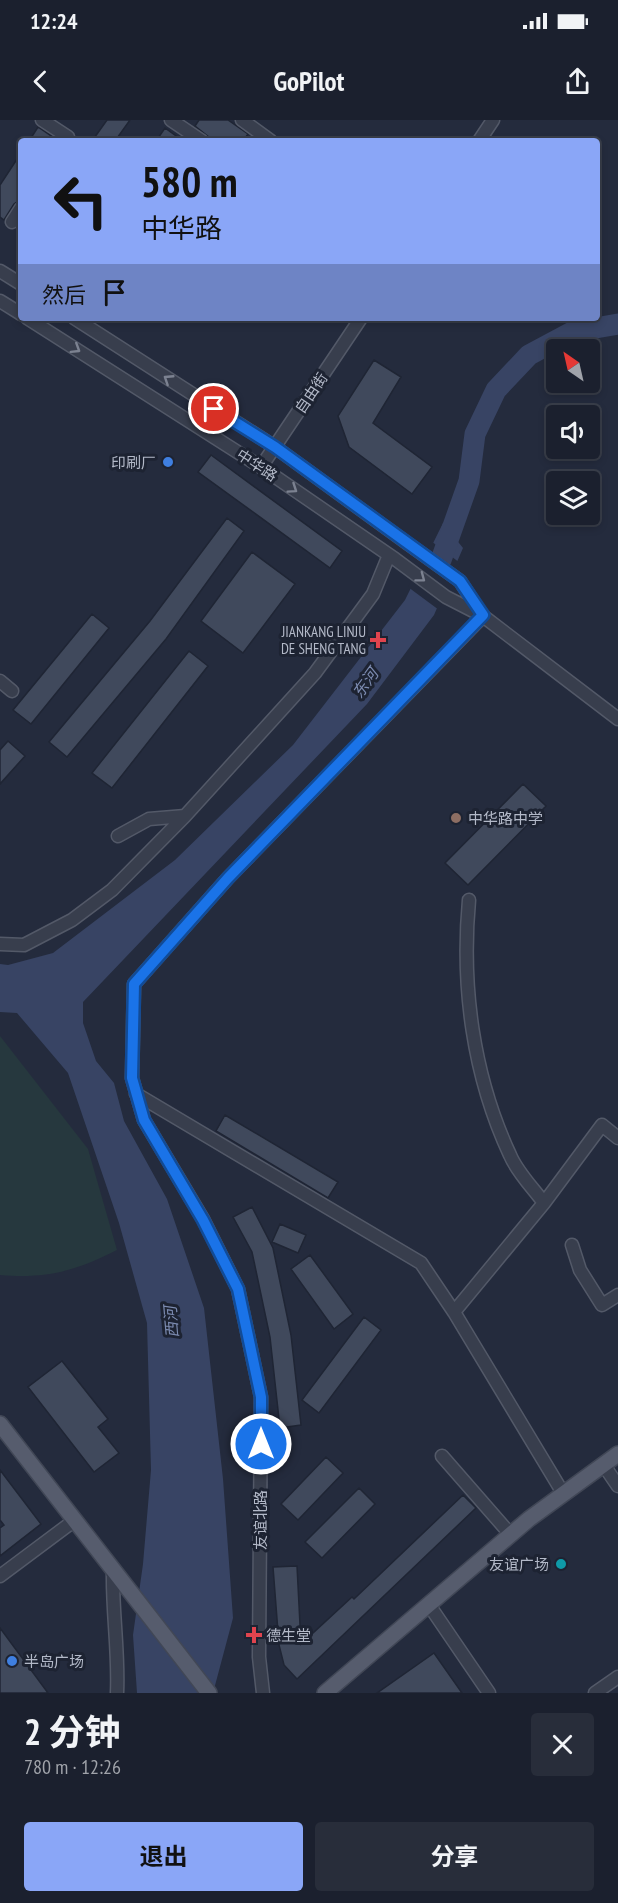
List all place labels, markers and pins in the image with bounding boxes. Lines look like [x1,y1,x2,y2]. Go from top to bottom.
pin [188,383,239,434]
place label: 印刷厂 [111,453,156,472]
marker: 印刷厂 [161,455,175,469]
place label: JIANKANG LINJU DE SHENG TANG [281,622,366,658]
marker: JIANKANG LINJU DE SHENG TANG [371,633,385,647]
place label: 中华路中学 [468,809,543,828]
marker: 中华路中学 [449,811,463,825]
place label: 友谊广场 [489,1555,549,1574]
marker: 友谊广场 [554,1557,568,1571]
place label: 德生堂 [266,1626,311,1645]
marker: 德生堂 [247,1628,261,1642]
place label: 半岛广场 [24,1652,84,1671]
marker: 半岛广场 [5,1654,19,1668]

